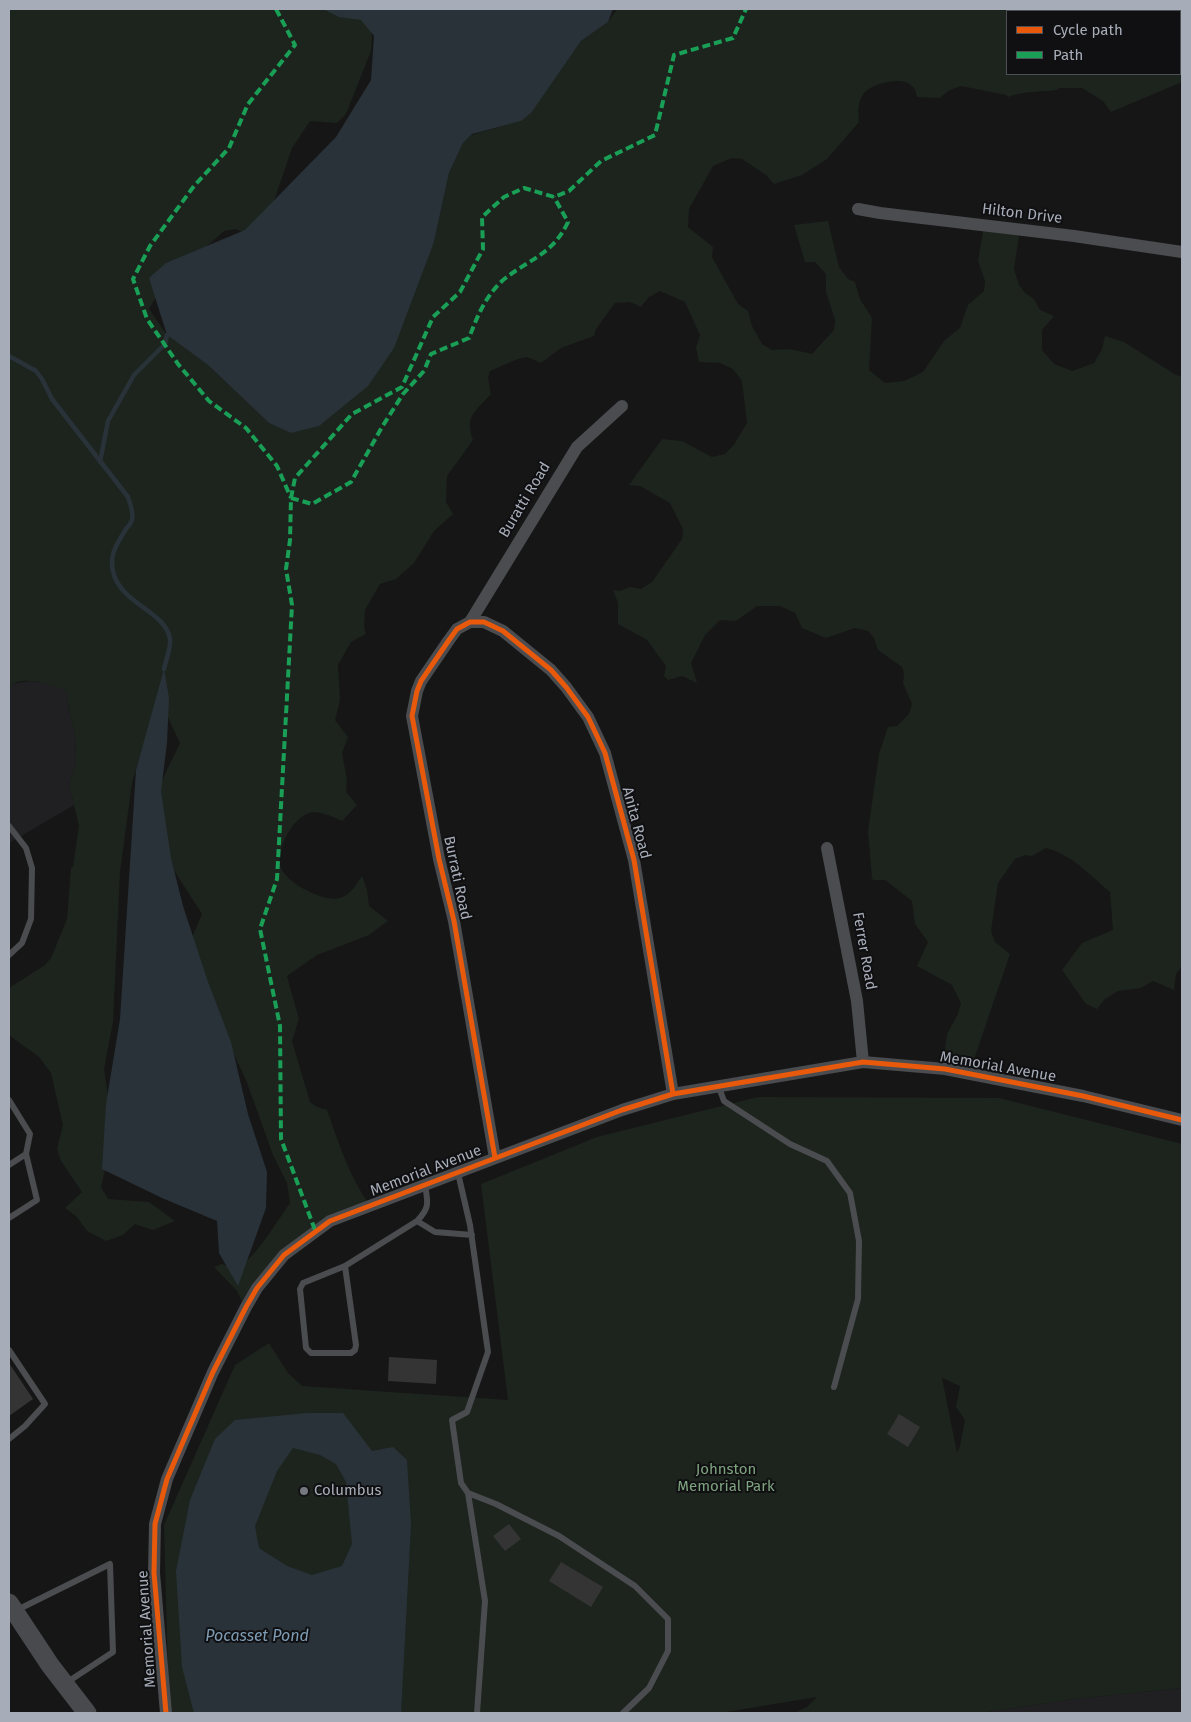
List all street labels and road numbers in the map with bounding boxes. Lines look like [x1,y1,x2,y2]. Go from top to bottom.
street label: Hilton Drive [981,200,1063,228]
street label: Buratti Road [495,459,555,541]
street label: Anita Road [618,785,654,861]
street label: Burrati Road [439,834,475,922]
street label: Ferrer Road [848,911,880,991]
street label: Memorial Avenue [939,1048,1057,1086]
street label: Memorial Avenue [368,1142,484,1200]
street label: Memorial Avenue [134,1570,160,1688]

